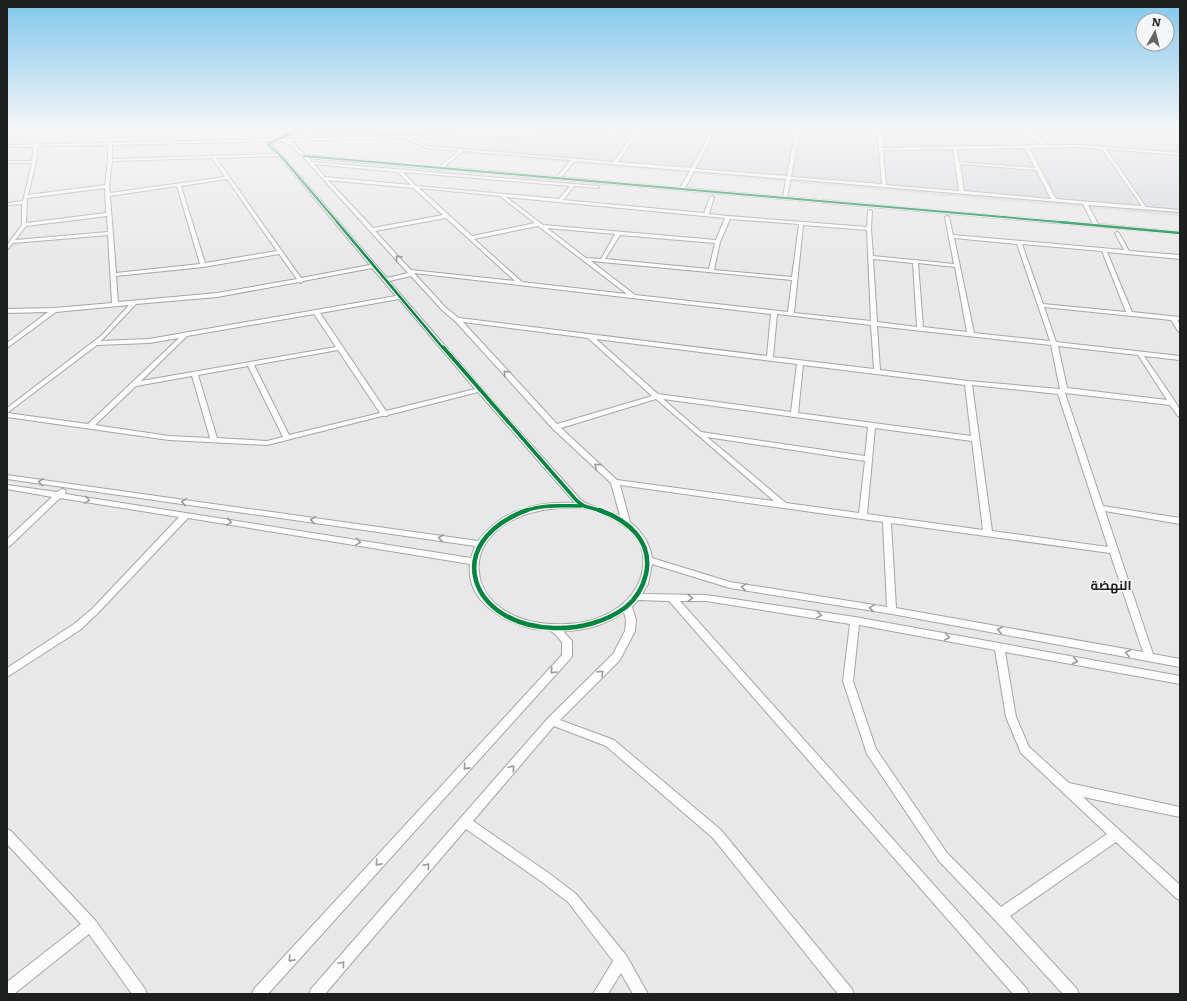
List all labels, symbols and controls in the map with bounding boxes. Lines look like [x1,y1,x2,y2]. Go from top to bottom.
north arrow [1135,12,1175,52]
text: N [1151,13,1162,30]
one-way arrow [395,255,402,263]
one-way arrow [503,370,511,378]
one-way arrow [594,463,602,471]
one-way arrow [38,478,44,487]
one-way arrow [84,495,90,503]
one-way arrow [181,498,187,507]
one-way arrow [310,516,316,525]
one-way arrow [226,517,232,526]
one-way arrow [438,534,445,543]
one-way arrow [355,537,361,546]
district label: النهضة [1090,575,1132,594]
one-way arrow [741,583,747,592]
one-way arrow [687,594,693,602]
one-way arrow [869,604,875,613]
one-way arrow [815,610,822,619]
one-way arrow [997,627,1003,635]
one-way arrow [944,632,950,641]
one-way arrow [1125,649,1131,658]
one-way arrow [1071,656,1078,664]
one-way arrow [551,666,558,673]
one-way arrow [596,670,604,678]
one-way arrow [463,762,470,770]
one-way arrow [507,765,514,773]
one-way arrow [376,858,383,866]
one-way arrow [422,863,429,871]
one-way arrow [288,954,296,962]
one-way arrow [337,962,344,969]

